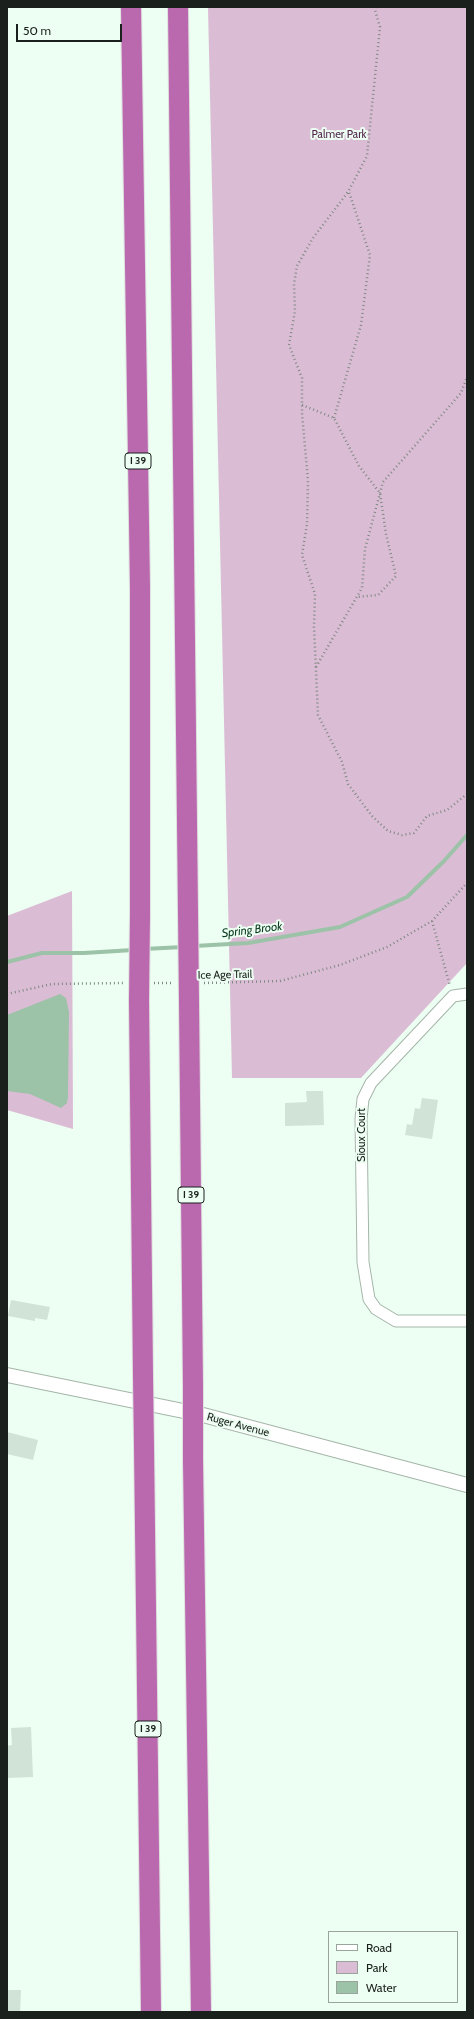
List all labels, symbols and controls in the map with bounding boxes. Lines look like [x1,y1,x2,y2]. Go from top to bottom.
scale bar [18,16,124,42]
text: 50 m [23,23,51,38]
park label: Palmer Park [311,128,367,142]
road number: I 39 [125,453,151,469]
water label: Spring Brook [221,919,283,941]
street label: Ice Age Trail [198,968,252,982]
street label: Sioux Court [355,1108,369,1162]
road number: I 39 [178,1187,204,1203]
street label: Ruger Avenue [205,1410,271,1440]
road number: I 39 [135,1721,161,1737]
legend [328,1931,458,2003]
text: Road [366,1940,392,1955]
text: Park [366,1960,388,1975]
text: Water [366,1980,396,1995]

